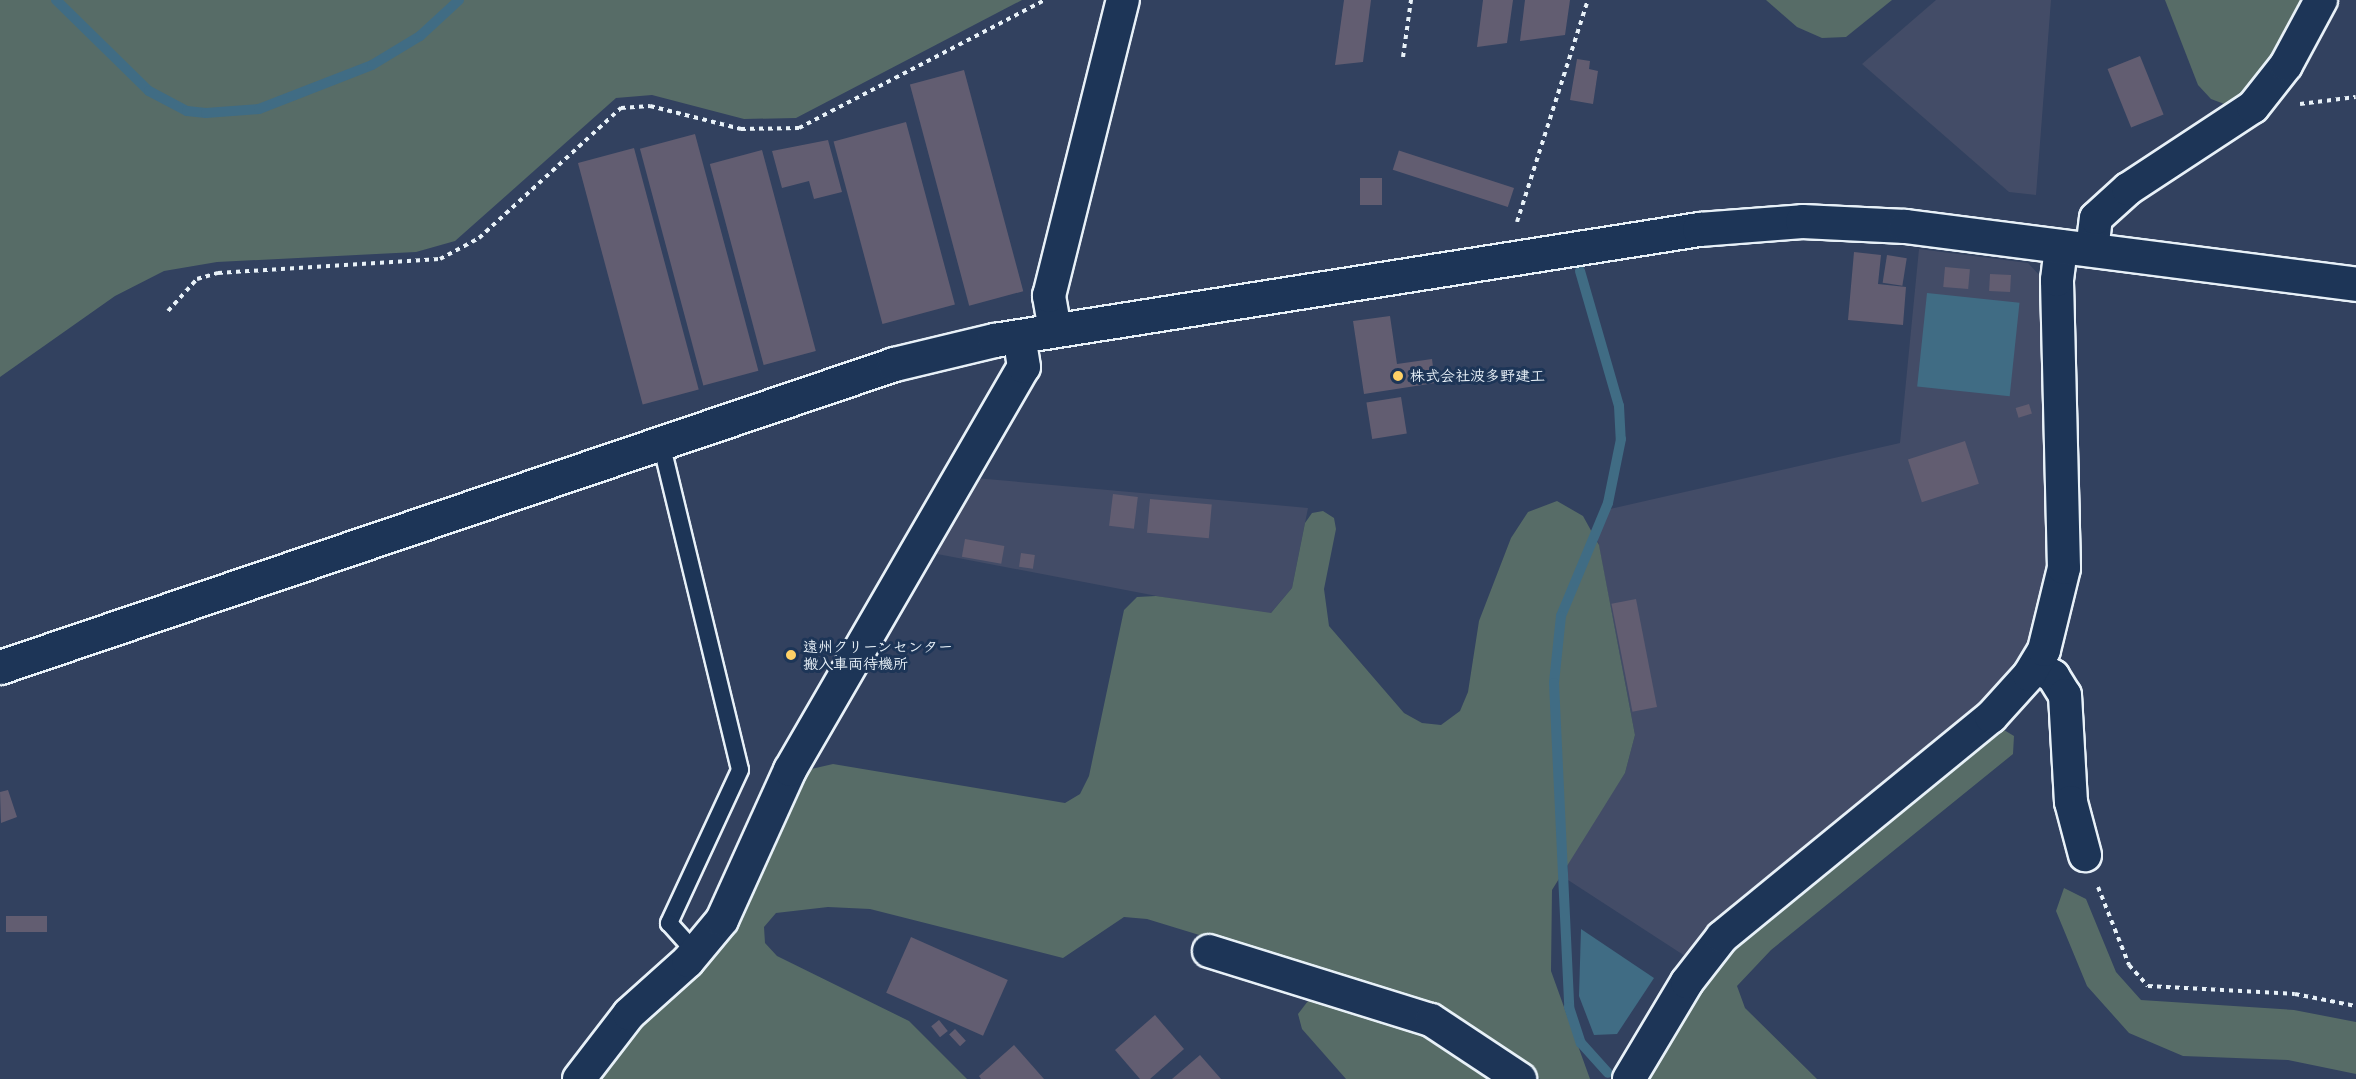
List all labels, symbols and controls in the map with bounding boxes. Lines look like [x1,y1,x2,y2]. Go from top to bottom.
place label: 株式会社波多野建工 [1410,367,1545,385]
marker: 株式会社波多野建工 [1391,369,1405,383]
place label: 遠州クリーンセンター 搬入車両待機所 [803,637,953,672]
marker: 遠州クリーンセンター 搬入車両待機所 [784,648,798,662]

